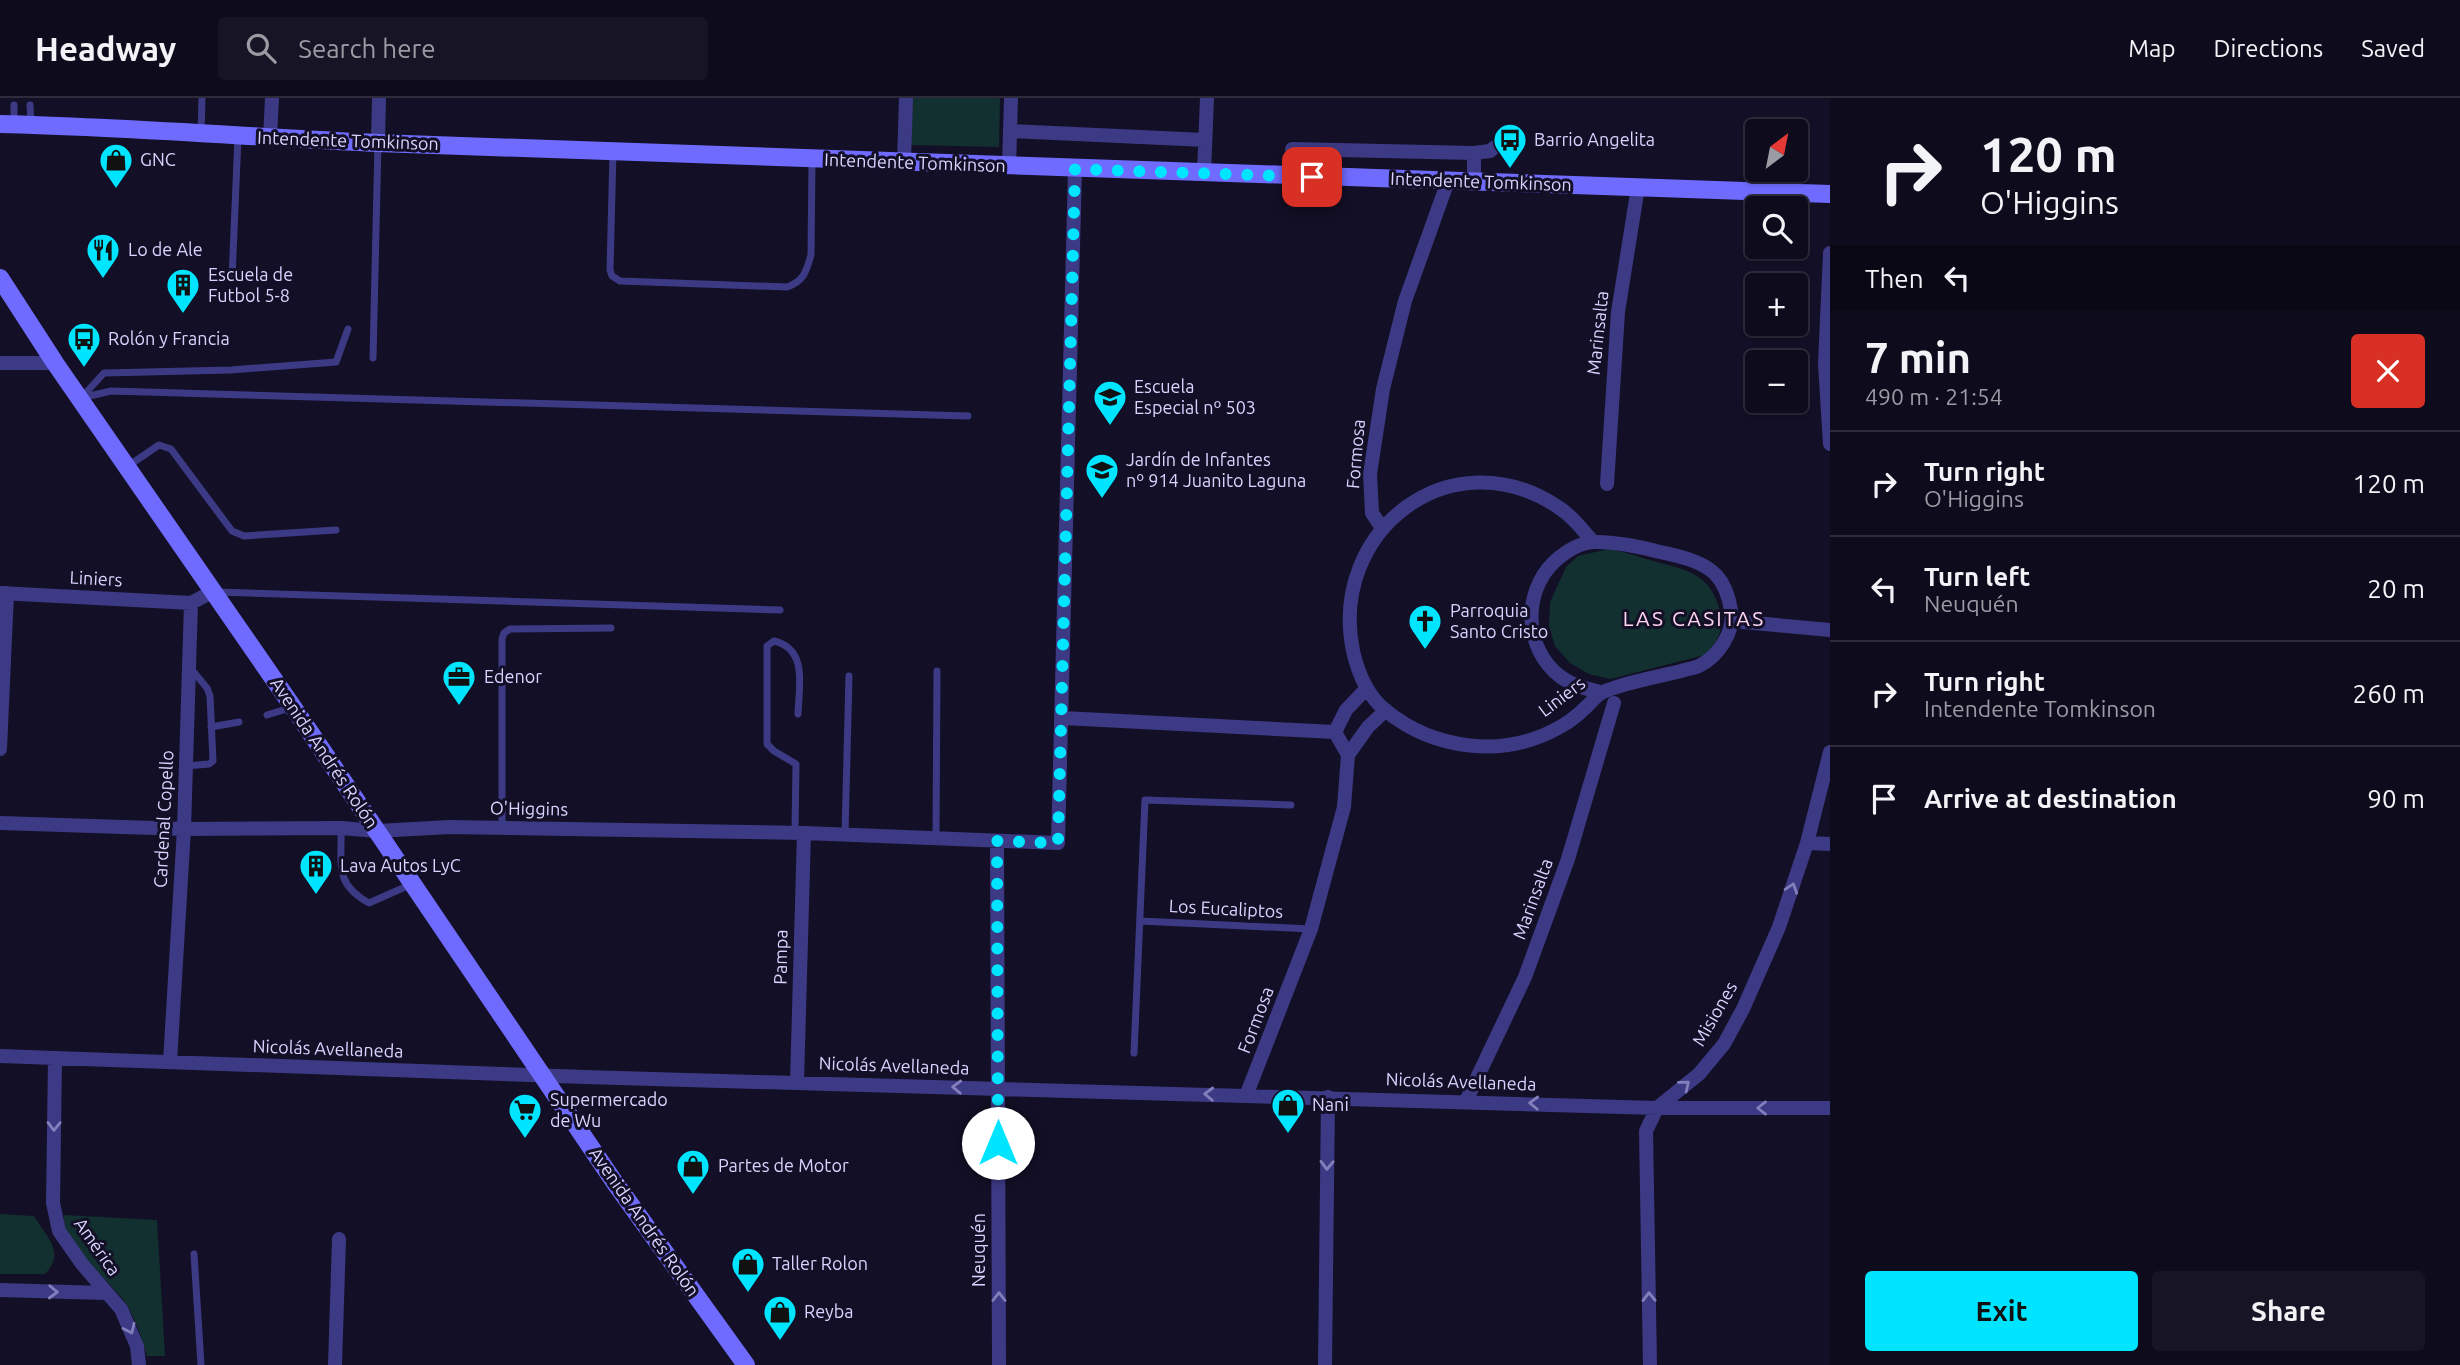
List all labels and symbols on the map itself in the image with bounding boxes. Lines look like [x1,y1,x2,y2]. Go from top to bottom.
north arrow [1745,119,1808,182]
bus stop icon: Barrio Angelita [1491,121,1529,170]
street label: Intendente Tomkinson [257,127,439,153]
place label: Barrio Angelita [1534,129,1655,149]
shop icon: GNC [97,141,135,190]
pin [1282,147,1342,207]
place label: GNC [140,149,176,169]
street label: Intendente Tomkinson [824,149,1006,175]
street label: Intendente Tomkinson [1390,168,1572,194]
restaurant icon: Lo de Ale [84,231,122,280]
place label: Lo de Ale [128,239,203,259]
place label: Escuela de Futbol 5-8 [208,264,293,305]
building icon: Escuela de Futbol 5-8 [164,266,202,315]
street label: Marinsalta [1583,290,1611,376]
bus stop icon: Rolón y Francia [65,320,103,369]
place label: Rolón y Francia [108,328,230,348]
place label: Escuela Especial nº 503 [1134,376,1256,417]
school or university icon: Escuela Especial nº 503 [1091,378,1129,427]
street label: Formosa [1342,418,1368,490]
place label: Jardín de Infantes nº 914 Juanito Laguna [1126,449,1306,490]
school or university icon: Jardín de Infantes nº 914 Juanito Laguna [1083,451,1121,500]
street label: Liniers [69,567,123,589]
place label: Parroquia Santo Cristo [1450,600,1548,641]
church icon: Parroquia Santo Cristo [1406,602,1444,651]
district label: LAS CASITAS [1623,606,1765,630]
office icon: Edenor [440,658,478,707]
place label: Edenor [484,666,542,686]
street label: Liniers [1534,672,1589,720]
street label: Avenida Andrés Rolón [267,673,383,831]
street label: Cardenal Copello [149,750,177,888]
street label: O'Higgins [490,797,568,819]
building icon: Lava Autos LyC [297,847,335,896]
place label: Lava Autos LyC [340,855,461,875]
street label: Marinsalta [1508,856,1556,942]
one-way arrow [1784,882,1798,894]
street label: Los Eucaliptos [1168,895,1284,921]
street label: Pampa [770,929,790,985]
street label: Misiones [1688,978,1741,1049]
street label: Formosa [1233,983,1277,1056]
street label: Nicolás Avellaneda [252,1035,404,1061]
street label: Nicolás Avellaneda [818,1052,970,1078]
street label: Nicolás Avellaneda [1385,1068,1537,1094]
one-way arrow [951,1079,962,1094]
one-way arrow [1677,1081,1690,1093]
shop icon: Nani [1269,1086,1307,1135]
one-way arrow [1203,1087,1214,1102]
place label: Supermercado de Wu [550,1089,668,1130]
supermarket icon: Supermercado de Wu [506,1091,544,1140]
place label: Nani [1312,1094,1349,1114]
one-way arrow [1529,1096,1540,1111]
one-way arrow [1756,1100,1767,1116]
position arrow [961,1106,1035,1180]
one-way arrow [46,1121,62,1132]
street label: Avenida Andrés Rolón [586,1143,704,1300]
shop icon: Partes de Motor [674,1147,712,1196]
place label: Partes de Motor [718,1155,849,1175]
one-way arrow [1319,1161,1335,1171]
street label: Neuquén [968,1213,988,1287]
street label: América [71,1214,125,1279]
shop icon: Taller Rolon [729,1245,767,1294]
place label: Taller Rolon [772,1253,868,1273]
one-way arrow [48,1284,59,1299]
one-way arrow [991,1291,1007,1302]
one-way arrow [1641,1291,1657,1302]
shop icon: Reyba [761,1293,799,1342]
place label: Reyba [804,1301,854,1321]
one-way arrow [121,1322,135,1334]

